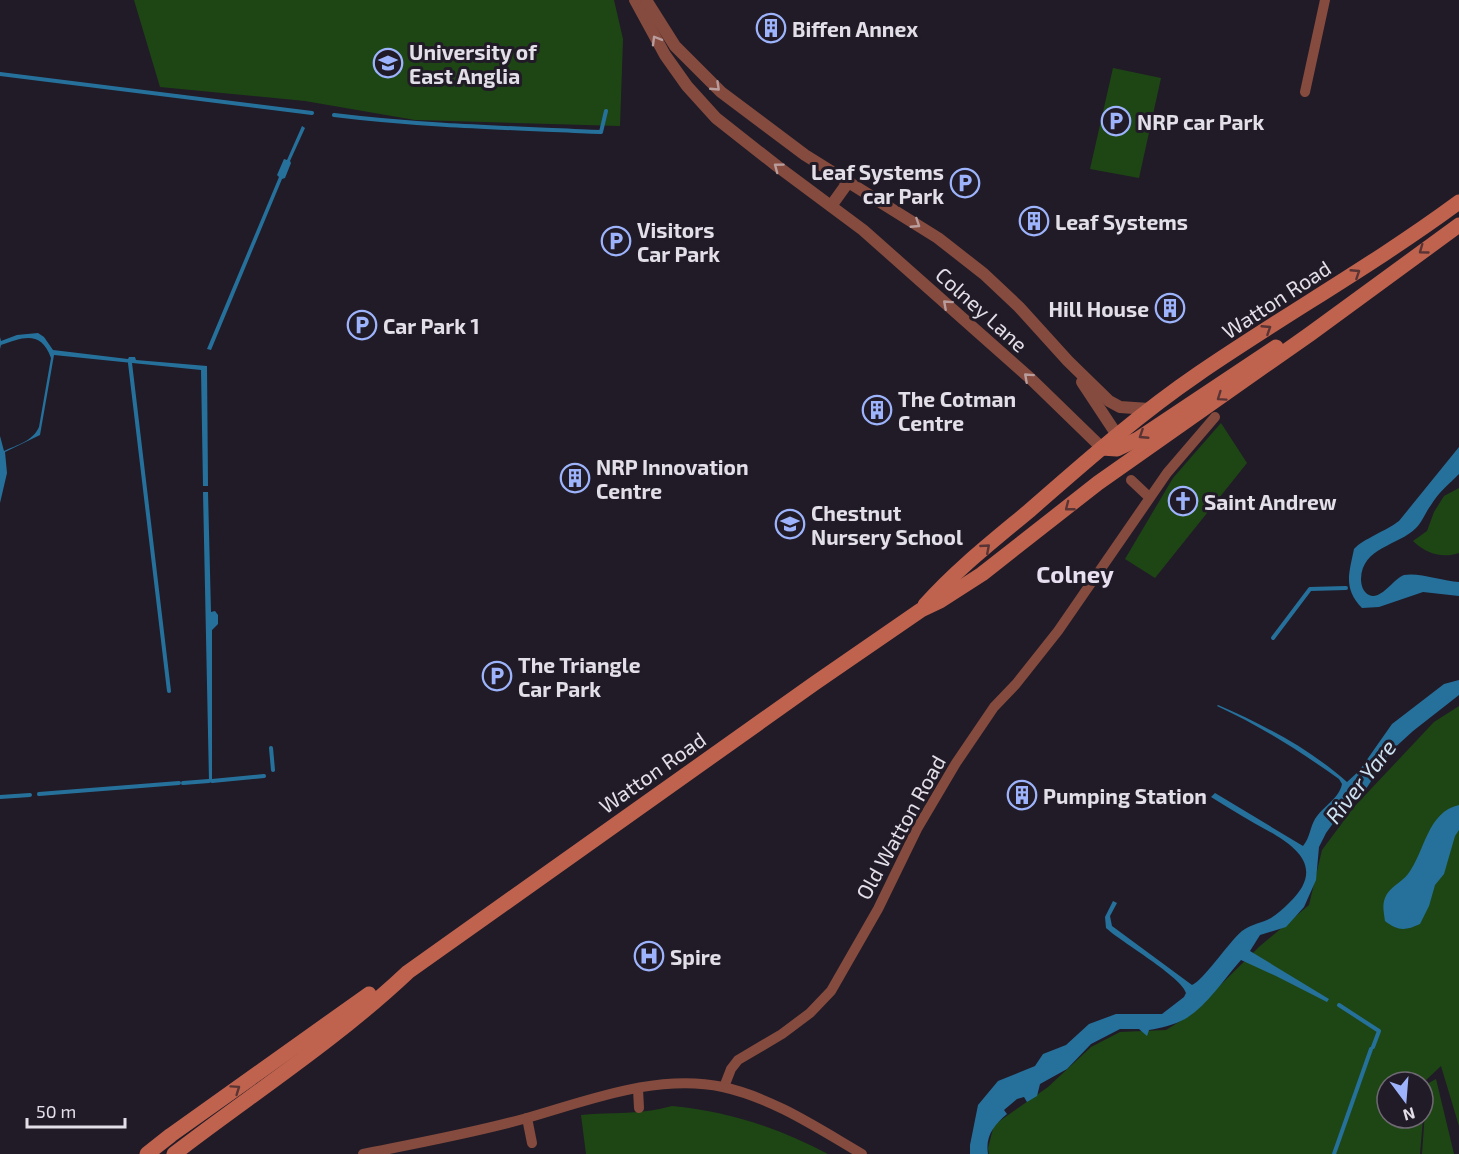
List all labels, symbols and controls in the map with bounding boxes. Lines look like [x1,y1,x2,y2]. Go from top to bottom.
building icon: Biffen Annex [755,12,787,44]
place label: Biffen Annex [792,16,918,41]
one-way arrow [652,36,663,46]
place label: University of East Anglia [409,39,537,88]
school or university icon: University of East Anglia [372,47,404,79]
one-way arrow [710,80,720,91]
parking icon: NRP car Park [1100,105,1132,137]
place label: NRP car Park [1137,109,1264,134]
place label: Leaf Systems car Park [811,159,944,208]
one-way arrow [774,164,785,175]
parking icon: Leaf Systems car Park [949,167,981,199]
building icon: Leaf Systems [1018,205,1050,237]
place label: Leaf Systems [1055,209,1188,235]
one-way arrow [910,216,920,228]
place label: Visitors Car Park [637,217,720,266]
parking icon: Visitors Car Park [600,225,632,257]
one-way arrow [1419,243,1430,254]
street label: Watton Road [1217,255,1335,343]
street label: Colney Lane [931,261,1033,357]
one-way arrow [1350,268,1360,280]
building icon: Hill House [1154,292,1186,324]
place label: Hill House [1048,296,1149,321]
one-way arrow [943,300,953,311]
parking icon: Car Park 1 [346,309,378,341]
place label: Car Park 1 [383,313,479,338]
one-way arrow [1260,325,1271,336]
one-way arrow [1025,373,1035,384]
place label: The Cotman Centre [898,386,1016,435]
one-way arrow [1217,390,1228,401]
building icon: The Cotman Centre [861,394,893,426]
one-way arrow [1139,428,1150,439]
place label: NRP Innovation Centre [596,454,749,503]
building icon: NRP Innovation Centre [559,462,591,494]
church icon: Saint Andrew [1167,485,1199,517]
place label: Saint Andrew [1204,489,1337,514]
one-way arrow [1065,499,1076,510]
place label: Chestnut Nursery School [811,500,963,550]
school or university icon: Chestnut Nursery School [774,508,806,540]
one-way arrow [979,544,990,555]
district label: Colney [1036,559,1114,588]
place label: The Triangle Car Park [518,652,641,701]
parking icon: The Triangle Car Park [481,660,513,692]
street label: Watton Road [594,726,710,818]
water label: River Yare [1319,734,1401,828]
street label: Old Watton Road [850,750,950,904]
building icon: Pumping Station [1006,779,1038,811]
place label: Pumping Station [1043,783,1207,808]
hospital icon: Spire [633,940,665,972]
place label: Spire [670,944,721,969]
north arrow [1375,1070,1435,1130]
one-way arrow [229,1085,240,1096]
scale bar [27,1091,124,1129]
text: 50 m [36,1100,76,1122]
text: N [1401,1104,1417,1126]

